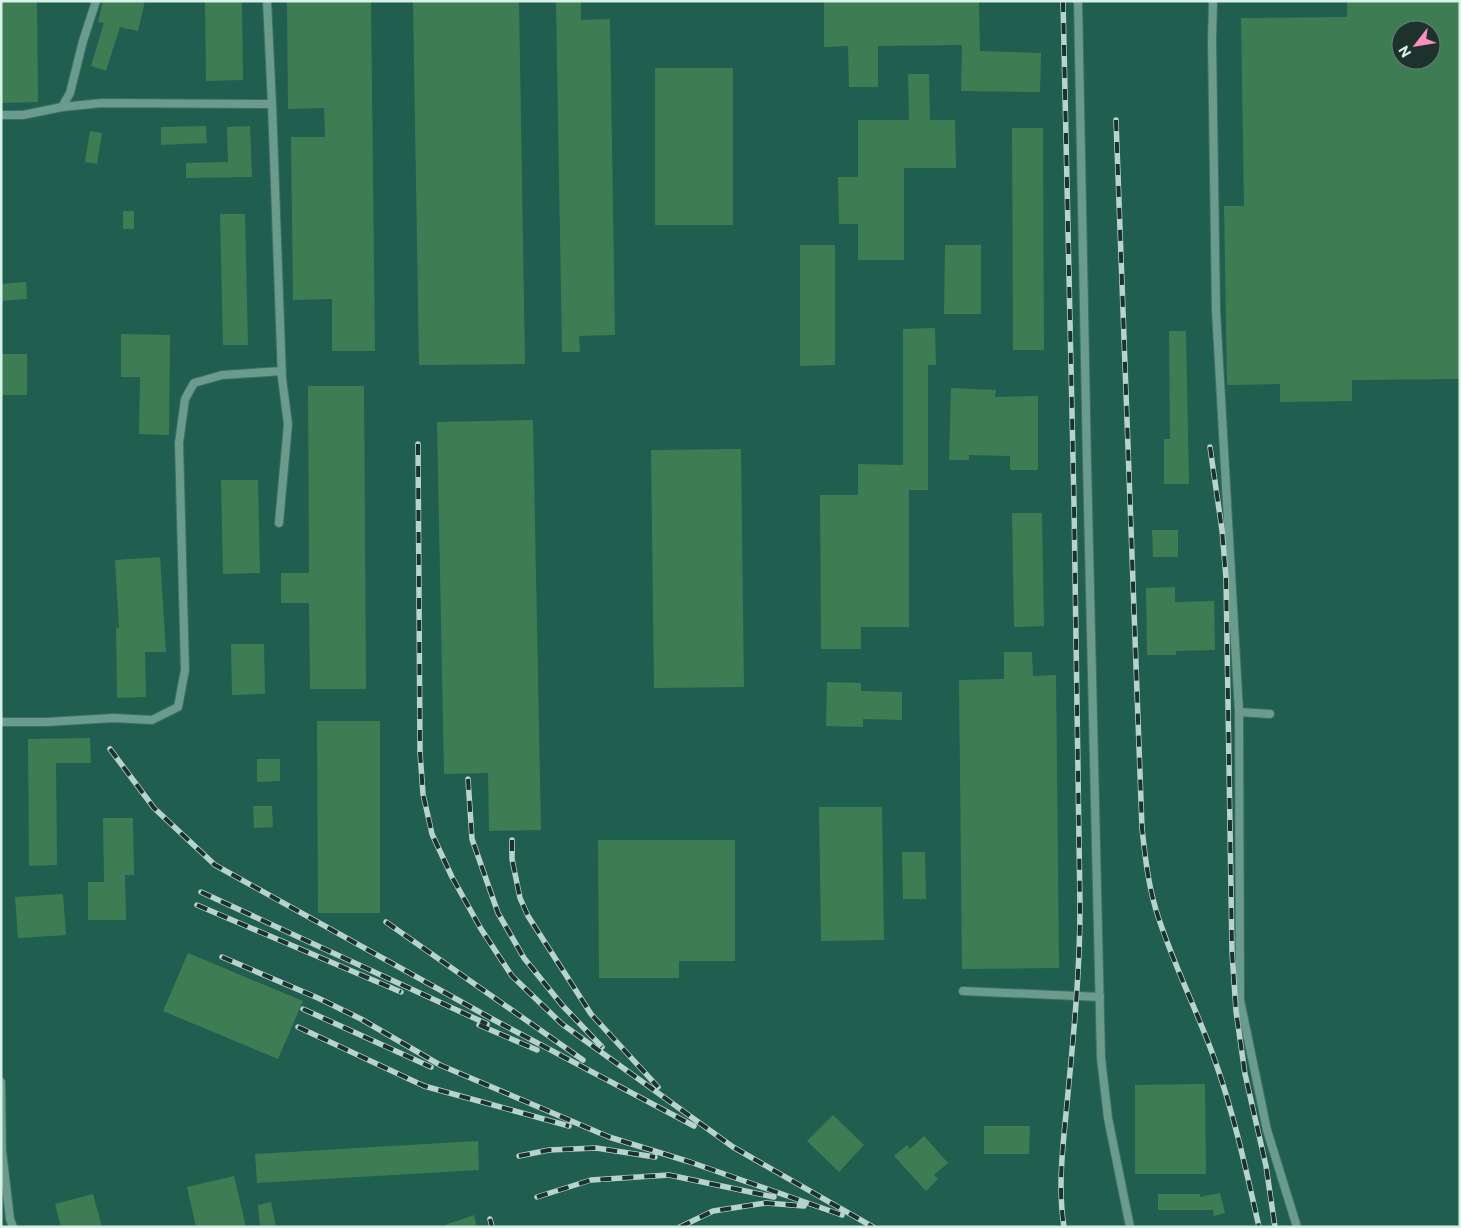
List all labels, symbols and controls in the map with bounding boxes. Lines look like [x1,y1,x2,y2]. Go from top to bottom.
north arrow [1391,20,1441,70]
text: N [1394,43,1414,61]

